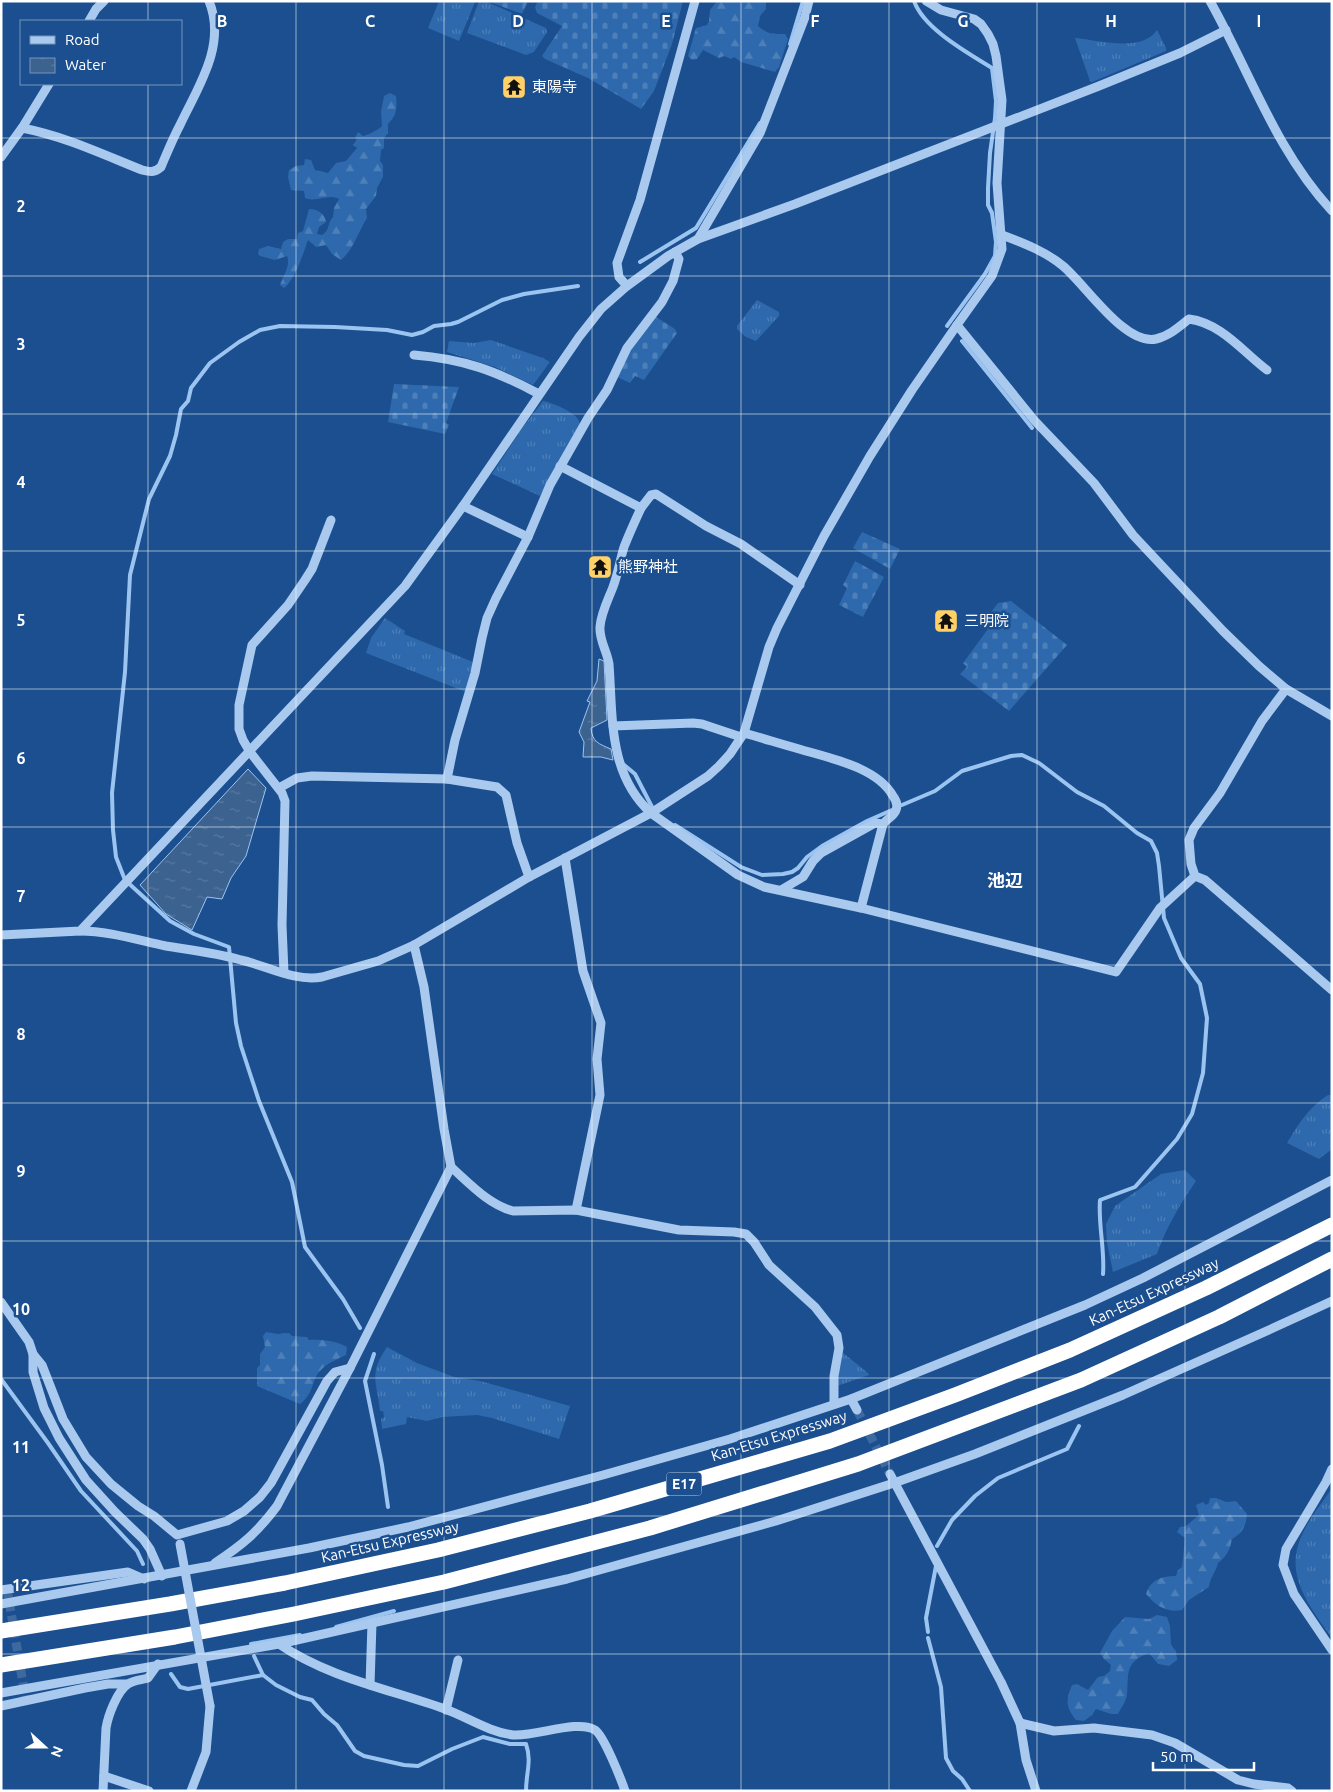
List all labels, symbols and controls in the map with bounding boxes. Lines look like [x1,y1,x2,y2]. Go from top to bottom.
text: B [217,12,227,30]
text: C [365,12,375,30]
text: D [512,12,524,30]
text: E [661,12,671,30]
text: F [811,12,820,30]
text: G [957,12,969,30]
text: H [1105,12,1117,30]
text: I [1257,12,1261,30]
legend [20,20,182,85]
text: Road [65,31,100,48]
text: Water [65,56,106,73]
temple icon: 東陽寺 [501,74,527,100]
place label: 東陽寺 [532,78,577,95]
text: 2 [16,197,26,215]
text: 3 [16,335,26,353]
text: 4 [16,473,26,491]
temple icon: 熊野神社 [587,554,613,580]
place label: 熊野神社 [618,558,678,575]
temple icon: 三明院 [933,608,959,634]
text: 5 [16,611,26,629]
place label: 三明院 [964,612,1009,629]
text: 6 [16,749,26,767]
district label: 池辺 [987,870,1023,890]
text: 7 [16,887,26,905]
text: 8 [16,1025,26,1043]
text: 9 [16,1162,26,1180]
street label: Kan-Etsu Expressway [1086,1254,1221,1329]
text: 10 [12,1300,30,1318]
street label: Kan-Etsu Expressway [709,1407,849,1464]
text: 11 [12,1438,30,1456]
road number: E17 [666,1472,702,1496]
street label: Kan-Etsu Expressway [319,1517,460,1566]
text: 12 [12,1576,30,1594]
north arrow [20,1722,70,1772]
scale bar [1153,1740,1254,1772]
text: N [48,1744,66,1759]
text: 50 m [1160,1748,1193,1765]

